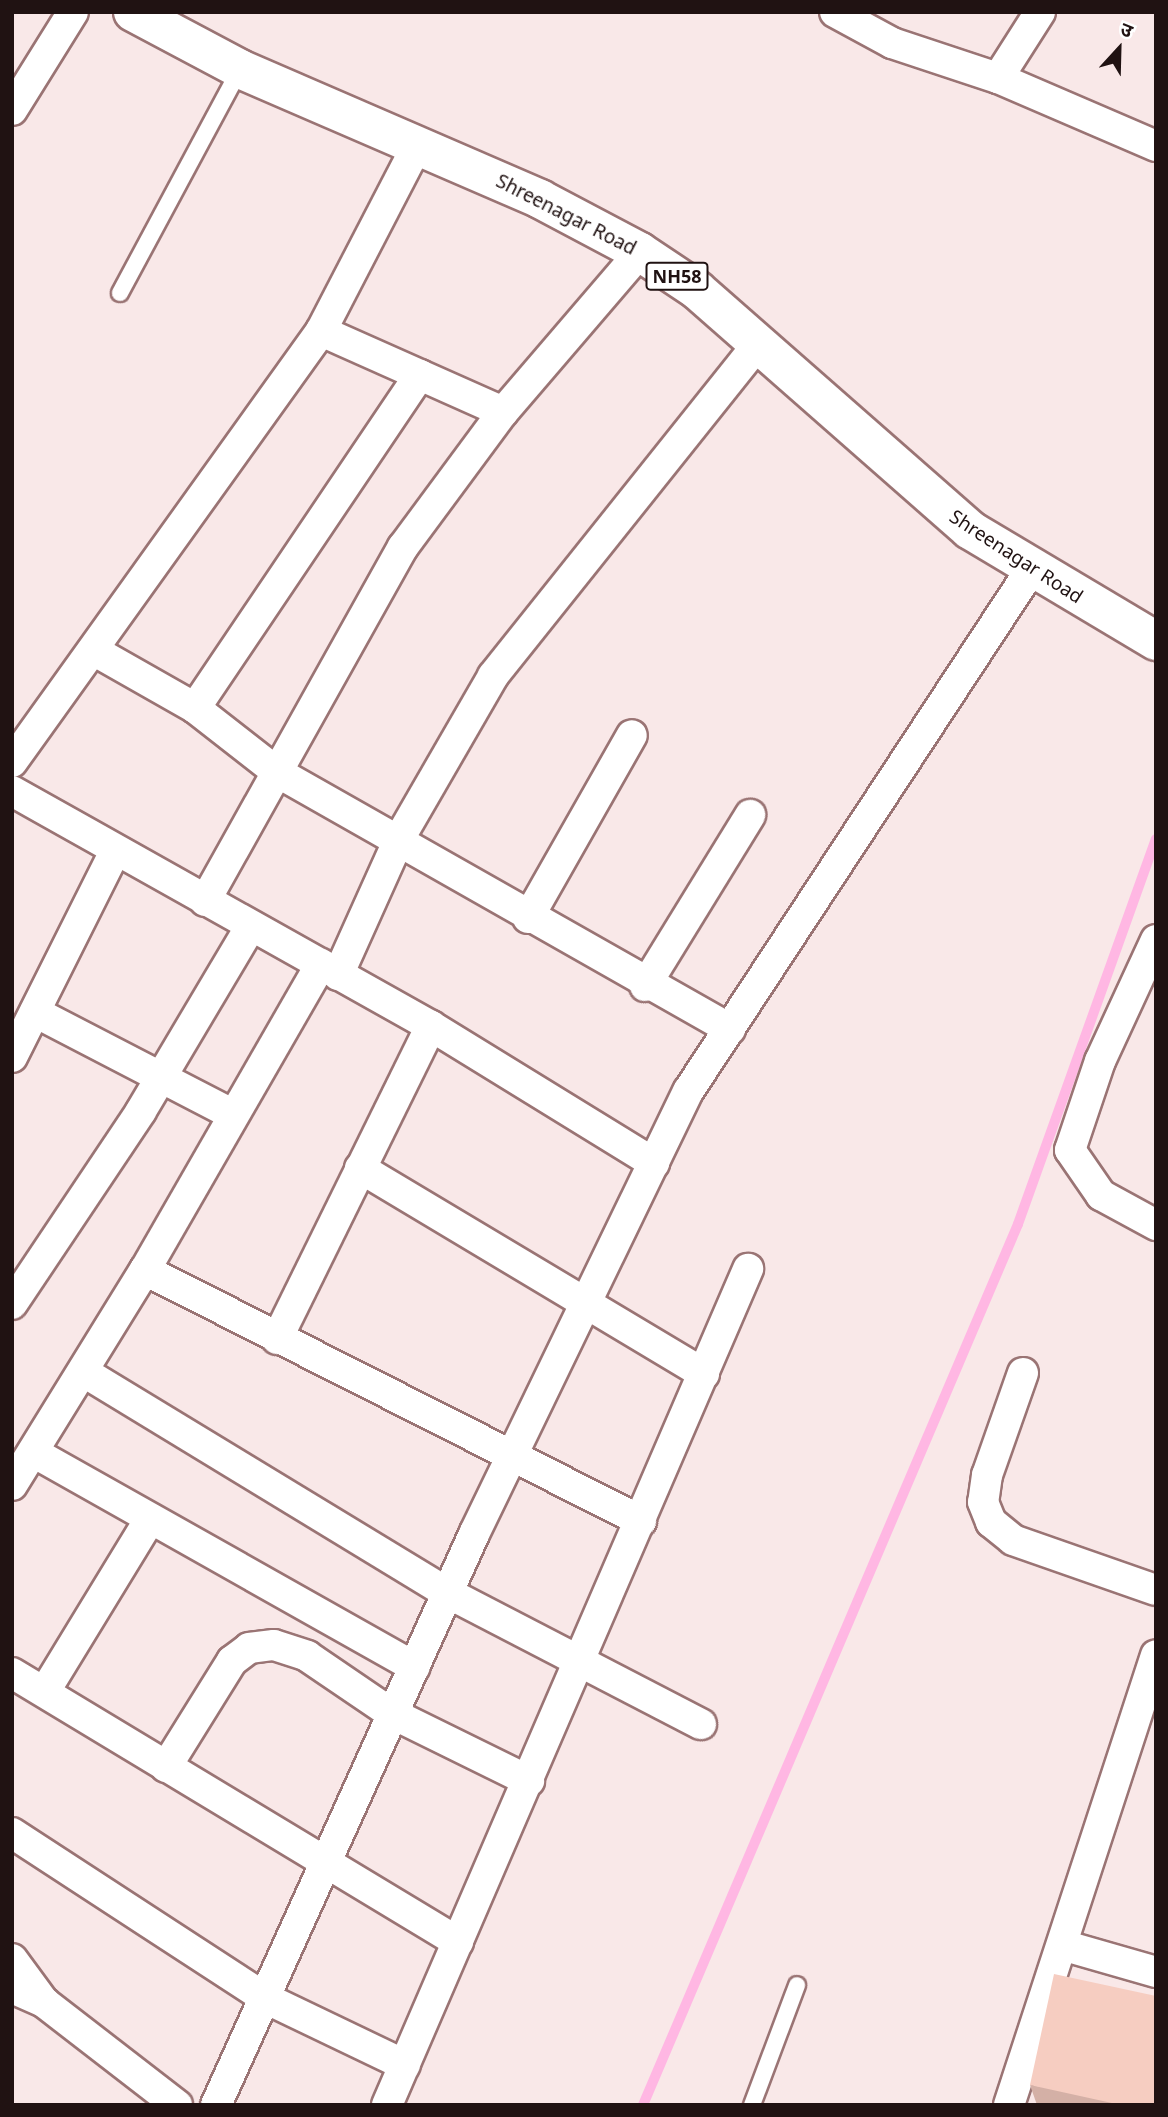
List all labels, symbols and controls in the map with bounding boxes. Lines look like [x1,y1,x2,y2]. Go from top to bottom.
north arrow [1084,14,1154,84]
text: उ [1117,15,1137,44]
street label: Shreenagar Road [492,170,640,260]
road number: NH58 [646,262,708,290]
street label: Shreenagar Road [945,505,1087,609]

